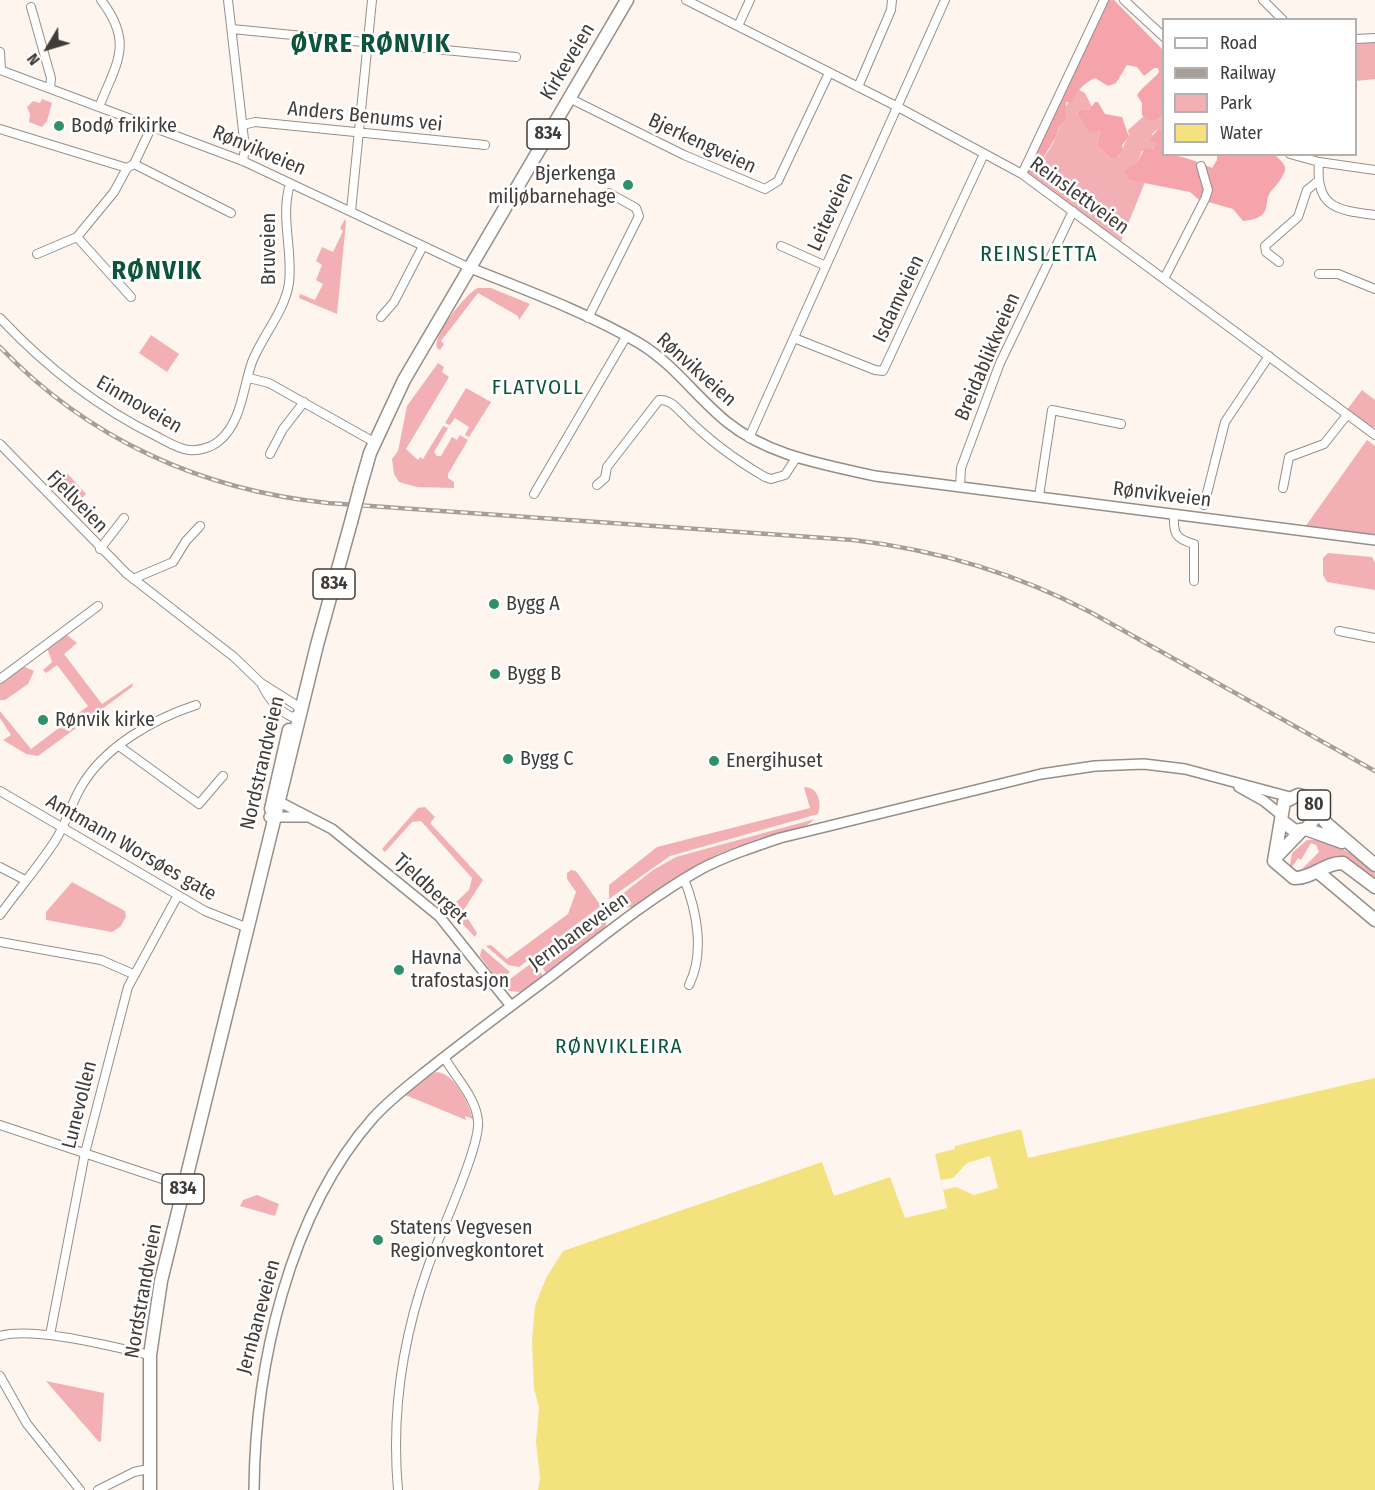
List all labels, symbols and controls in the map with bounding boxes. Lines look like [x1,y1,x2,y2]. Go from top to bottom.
north arrow [18,18,78,78]
legend [1162,18,1357,156]
street label: Kirkeveien [536,19,600,105]
district label: ØVRE RØNVIK [291,29,451,61]
text: Road [1220,32,1257,54]
text: N [23,50,44,69]
text: Railway [1220,62,1276,84]
text: Park [1220,92,1252,114]
street label: Anders Benums vei [286,97,444,137]
street label: Bjerkengveien [644,109,760,179]
place label: Bodø frikirke [71,114,177,138]
marker: Bodø frikirke [52,119,66,133]
road number: 834 [527,119,569,149]
street label: Rønvikveien [209,121,309,181]
text: Water [1220,122,1263,144]
street label: Reinslettveien [1025,152,1133,240]
place label: Bjerkenga miljøbarnehage [488,162,616,209]
street label: Leiteveien [803,169,859,255]
marker: Bjerkenga miljøbarnehage [621,178,635,192]
street label: Bruveien [257,213,281,285]
district label: REINSLETTA [980,242,1098,268]
street label: Isdamveien [868,251,930,347]
district label: RØNVIK [112,256,202,288]
street label: Breidablikkveien [950,289,1026,425]
street label: Rønvikveien [651,328,741,412]
street label: Einmoveien [92,371,186,439]
district label: FLATVOLL [492,375,584,401]
street label: Fjellveien [41,466,113,538]
street label: Rønvikveien [1111,477,1213,513]
road number: 834 [313,569,355,599]
place label: Bygg A [506,592,560,616]
marker: Bygg A [487,597,501,611]
place label: Bygg B [507,662,561,686]
marker: Bygg B [488,667,502,681]
street label: Nordstrandveien [236,694,290,832]
place label: Rønvik kirke [55,708,155,732]
marker: Rønvik kirke [36,713,50,727]
place label: Bygg C [520,747,573,771]
place label: Energihuset [726,749,823,773]
marker: Bygg C [501,752,515,766]
marker: Energihuset [707,754,721,768]
street label: Amtmann Worsøes gate [42,789,220,907]
road number: 80 [1298,790,1330,820]
street label: Tjeldberget [388,849,472,929]
street label: Jernbaneveien [524,888,634,976]
place label: Havna trafostasjon [411,946,509,993]
marker: Havna trafostasjon [392,963,406,977]
district label: RØNVIKLEIRA [555,1034,683,1060]
street label: Lunevollen [58,1059,102,1151]
road number: 834 [162,1174,204,1204]
place label: Statens Vegvesen Regionvegkontoret [390,1216,544,1263]
street label: Nordstrandveien [120,1222,168,1360]
marker: Statens Vegvesen Regionvegkontoret [371,1233,385,1247]
street label: Jernbaneveien [232,1257,286,1377]

